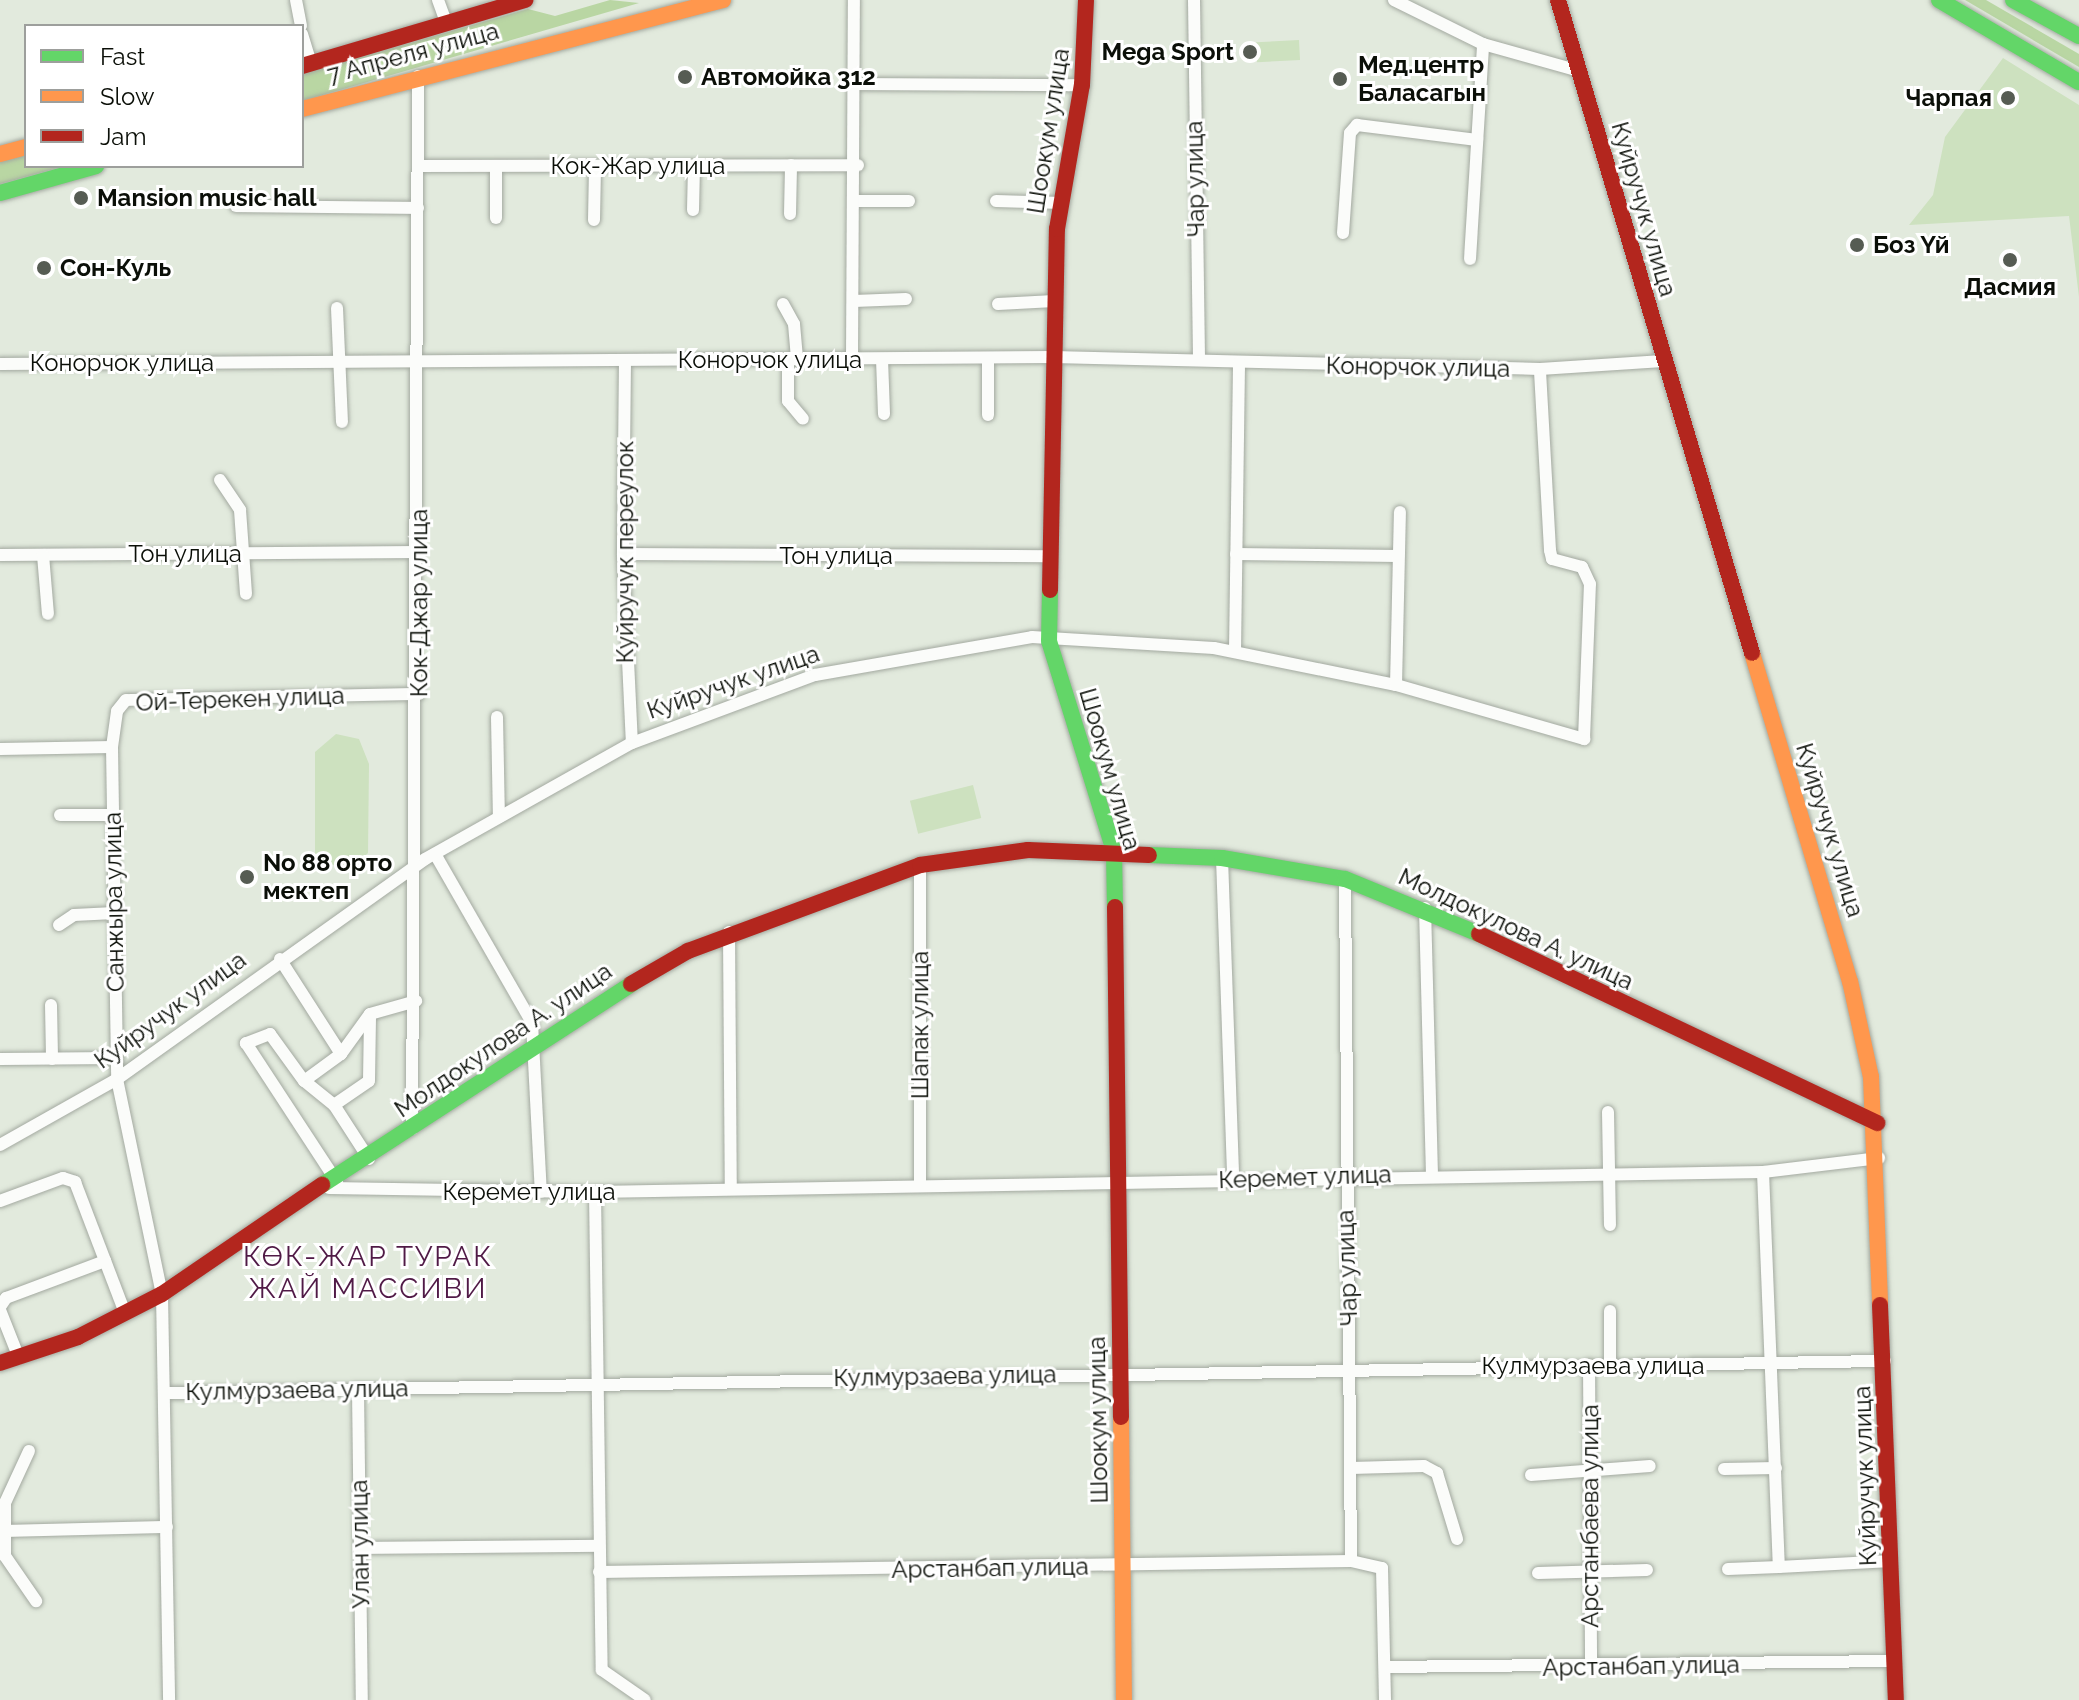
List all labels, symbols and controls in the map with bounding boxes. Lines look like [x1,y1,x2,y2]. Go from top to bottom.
street label: 7 Апреля улица [323,16,503,90]
legend [24,24,304,168]
place label: Mega Sport [1101,38,1234,66]
text: Fast [100,42,145,71]
marker: Mega Sport [1241,43,1259,61]
street label: Шоокум улица [1021,46,1075,216]
place label: Мед.центр Баласагын [1358,51,1486,107]
place label: Автомойка 312 [701,63,876,91]
marker: Автомойка 312 [676,68,694,86]
marker: Мед.центр Баласагын [1329,68,1351,90]
text: Slow [100,82,154,111]
place label: Чарпая [1905,84,1992,112]
marker: Чарпая [1999,89,2017,107]
street label: Куйручук улица [1605,118,1683,300]
street label: Чар улица [1180,120,1210,238]
text: Jam [100,122,146,151]
street label: Кок-Жар улица [550,152,726,180]
place label: Mansion music hall [97,184,317,212]
marker: Mansion music hall [72,189,90,207]
place label: Боз Үй [1873,231,1950,259]
marker: Боз Үй [1848,236,1866,254]
marker: Дасмия [2001,251,2019,269]
place label: Сон-Куль [60,254,171,282]
marker: Сон-Куль [35,259,53,277]
place label: Дасмия [1964,273,2056,301]
street label: Конорчок улица [678,346,862,374]
street label: Конорчок улица [30,349,214,377]
street label: Конорчок улица [1325,351,1511,383]
street label: Куйручук переулок [611,441,639,663]
street label: Кок-Джар улица [405,508,433,698]
street label: Тон улица [128,540,242,568]
street label: Тон улица [779,542,893,570]
street label: Куйручук улица [643,639,823,725]
street label: Ой-Терекен улица [135,681,345,717]
street label: Шоокум улица [1073,684,1147,854]
street label: Куйручук улица [1790,739,1870,921]
street label: Санжыра улица [98,811,130,993]
place label: No 88 орто мектеп [263,849,392,905]
street label: Молдокулова А. улица [1393,862,1639,996]
marker: No 88 орто мектеп [238,868,256,886]
street label: Куйручук улица [88,945,252,1075]
street label: Шапак улица [906,950,934,1100]
street label: Молдокулова А. улица [388,956,618,1124]
street label: Керемет улица [1218,1160,1392,1194]
street label: Керемет улица [442,1178,616,1206]
street label: Чар улица [1331,1209,1363,1327]
district label: КӨК-ЖАР ТУРАК ЖАЙ МАССИВИ [243,1240,493,1306]
street label: Шоокум улица [1082,1336,1114,1504]
street label: Кулмурзаева улица [1481,1352,1705,1380]
street label: Кулмурзаева улица [833,1360,1057,1392]
street label: Кулмурзаева улица [185,1374,409,1406]
street label: Куйручук улица [1847,1385,1883,1567]
street label: Арстанбаева улица [1576,1404,1604,1628]
street label: Улан улица [344,1479,376,1609]
street label: Арстанбап улица [891,1552,1089,1584]
street label: Арстанбап улица [1542,1650,1740,1682]

